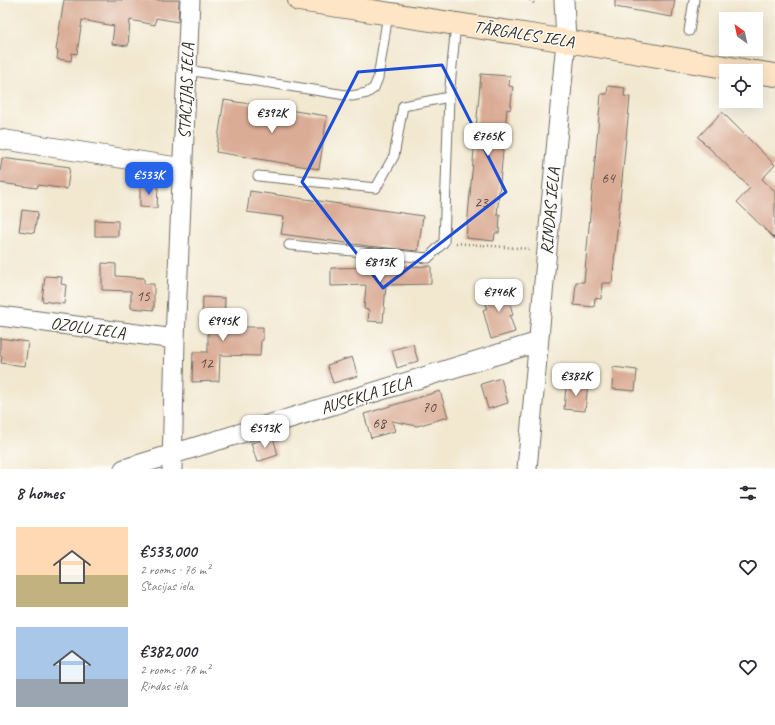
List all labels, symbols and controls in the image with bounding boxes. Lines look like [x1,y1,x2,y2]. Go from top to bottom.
north arrow [719,12,763,56]
map controls [719,12,763,108]
street label: TĀRGALES IELA [472,16,576,52]
street label: STACIJAS IELA [174,42,198,139]
button: locate [719,64,763,108]
pin: €392K [244,100,300,134]
text: €392K [257,105,287,121]
pin: €765K [460,123,516,157]
text: €765K [473,128,503,144]
pin: €533K [121,162,177,196]
street label: RINDAS IELA [536,166,564,255]
text: €533K [134,167,164,183]
house number: 64 [601,169,616,188]
house number: 23 [474,193,489,212]
pin: €813K [352,249,408,283]
text: €813K [365,254,395,270]
pin: €746K [471,279,527,313]
text: €746K [484,284,514,300]
house number: 15 [136,287,151,306]
pin: €945K [195,308,251,342]
street label: OZOLU IELA [49,312,127,344]
text: €945K [208,313,238,329]
house number: 12 [199,354,214,373]
pin: €382K [548,363,604,397]
text: €382K [561,368,591,384]
street label: AUSEKĻA IELA [318,371,415,419]
house number: 70 [422,398,437,417]
house number: 68 [372,414,387,433]
pin: €513K [237,415,293,449]
text: €513K [250,420,280,436]
icon: filters [737,482,759,504]
text: 8 homes [16,483,64,504]
text: €533,000 [140,541,197,562]
icon: home [48,543,96,591]
icon: heart [737,556,759,578]
text: 2 rooms · 76 m² [140,562,210,578]
text: Stacijas iela [140,578,193,594]
text: €382,000 [140,641,197,662]
icon: home [48,643,96,691]
icon: heart [737,656,759,678]
text: 2 rooms · 78 m² [140,662,210,678]
text: Rindas iela [140,678,187,694]

